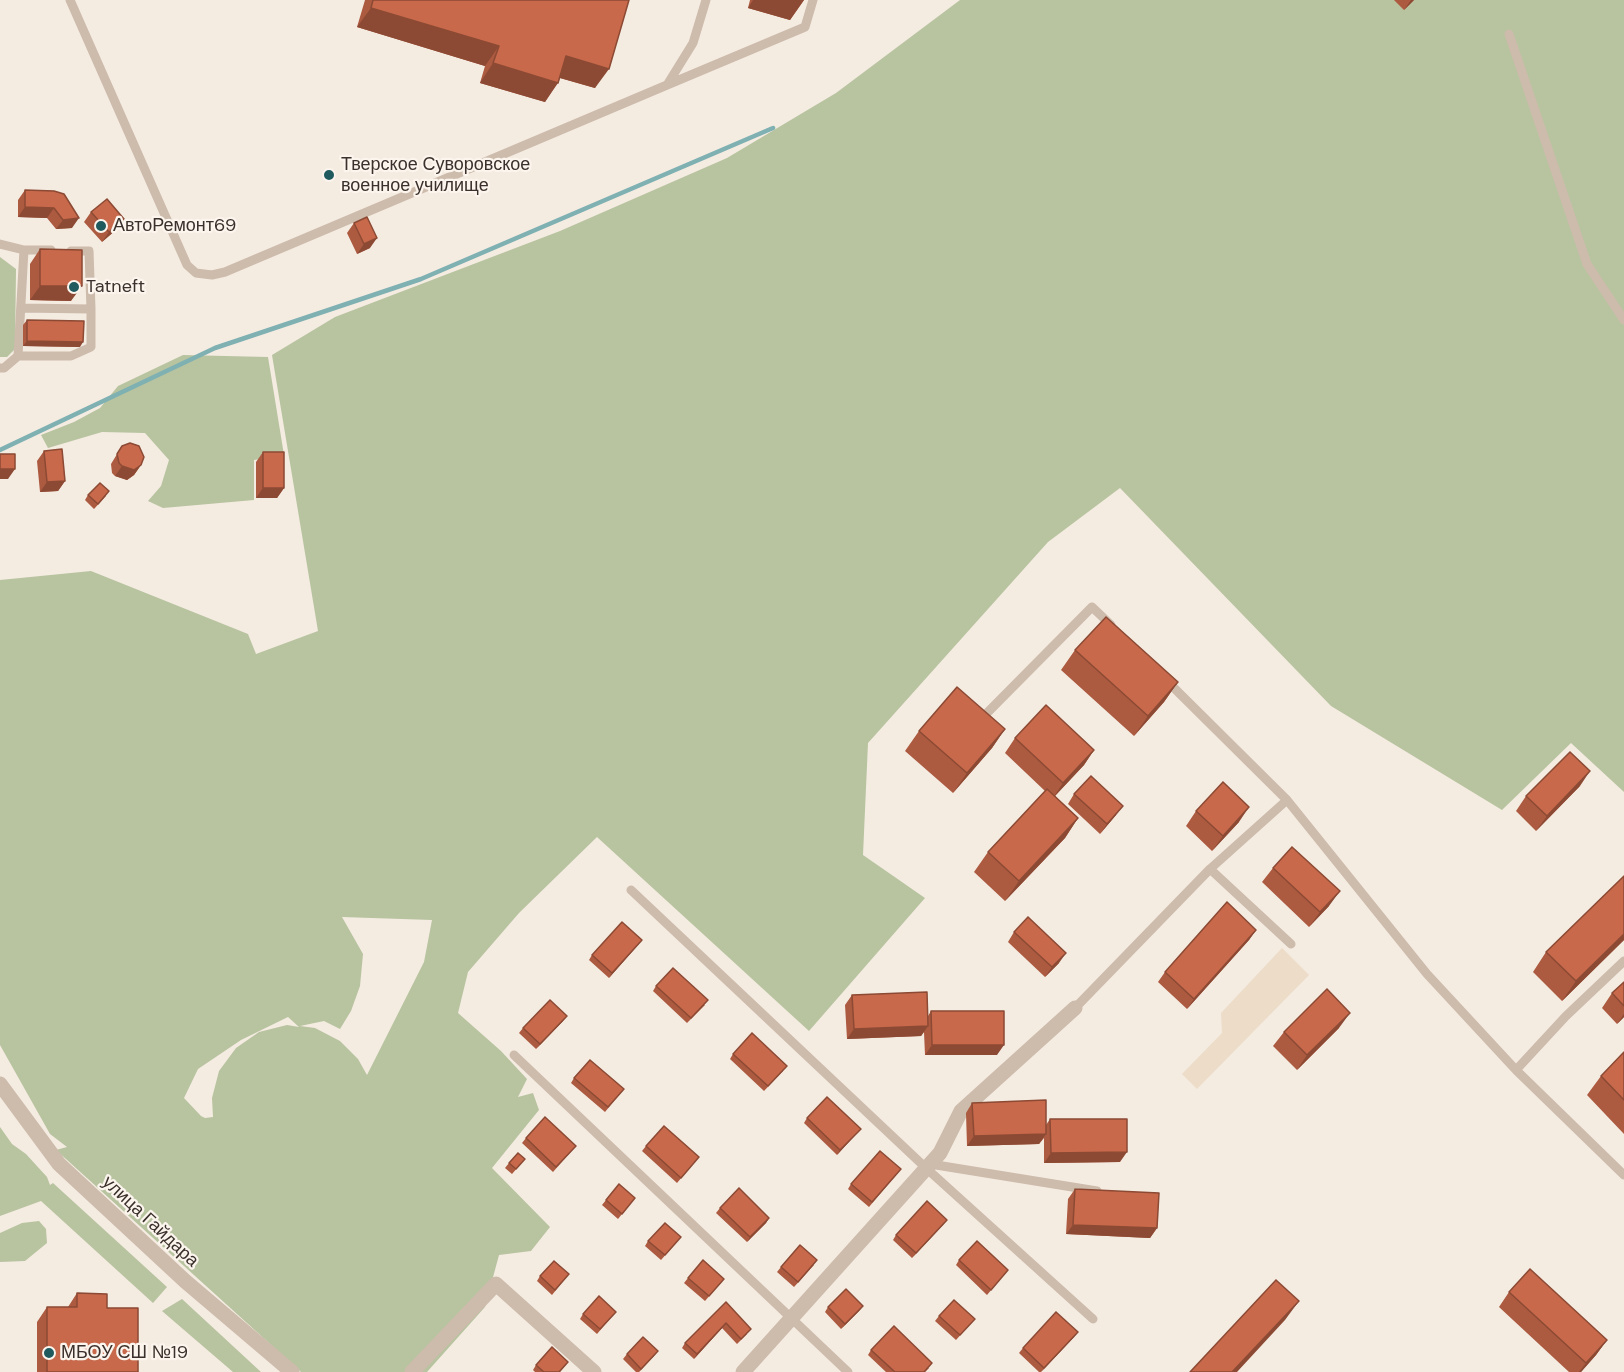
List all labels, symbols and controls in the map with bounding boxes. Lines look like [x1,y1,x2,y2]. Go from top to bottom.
place label: Тверское Суворовское военное училище [341,154,530,196]
marker: Тверское Суворовское военное училище [322,168,336,182]
place label: АвтоРемонт69 [113,215,236,237]
marker: АвтоРемонт69 [94,219,108,233]
place label: Tatneft [86,276,145,298]
marker: Tatneft [67,280,81,294]
street label: улица Гайдара [97,1172,203,1272]
place label: МБОУ СШ №19 [61,1342,188,1364]
marker: МБОУ СШ №19 [42,1346,56,1360]

